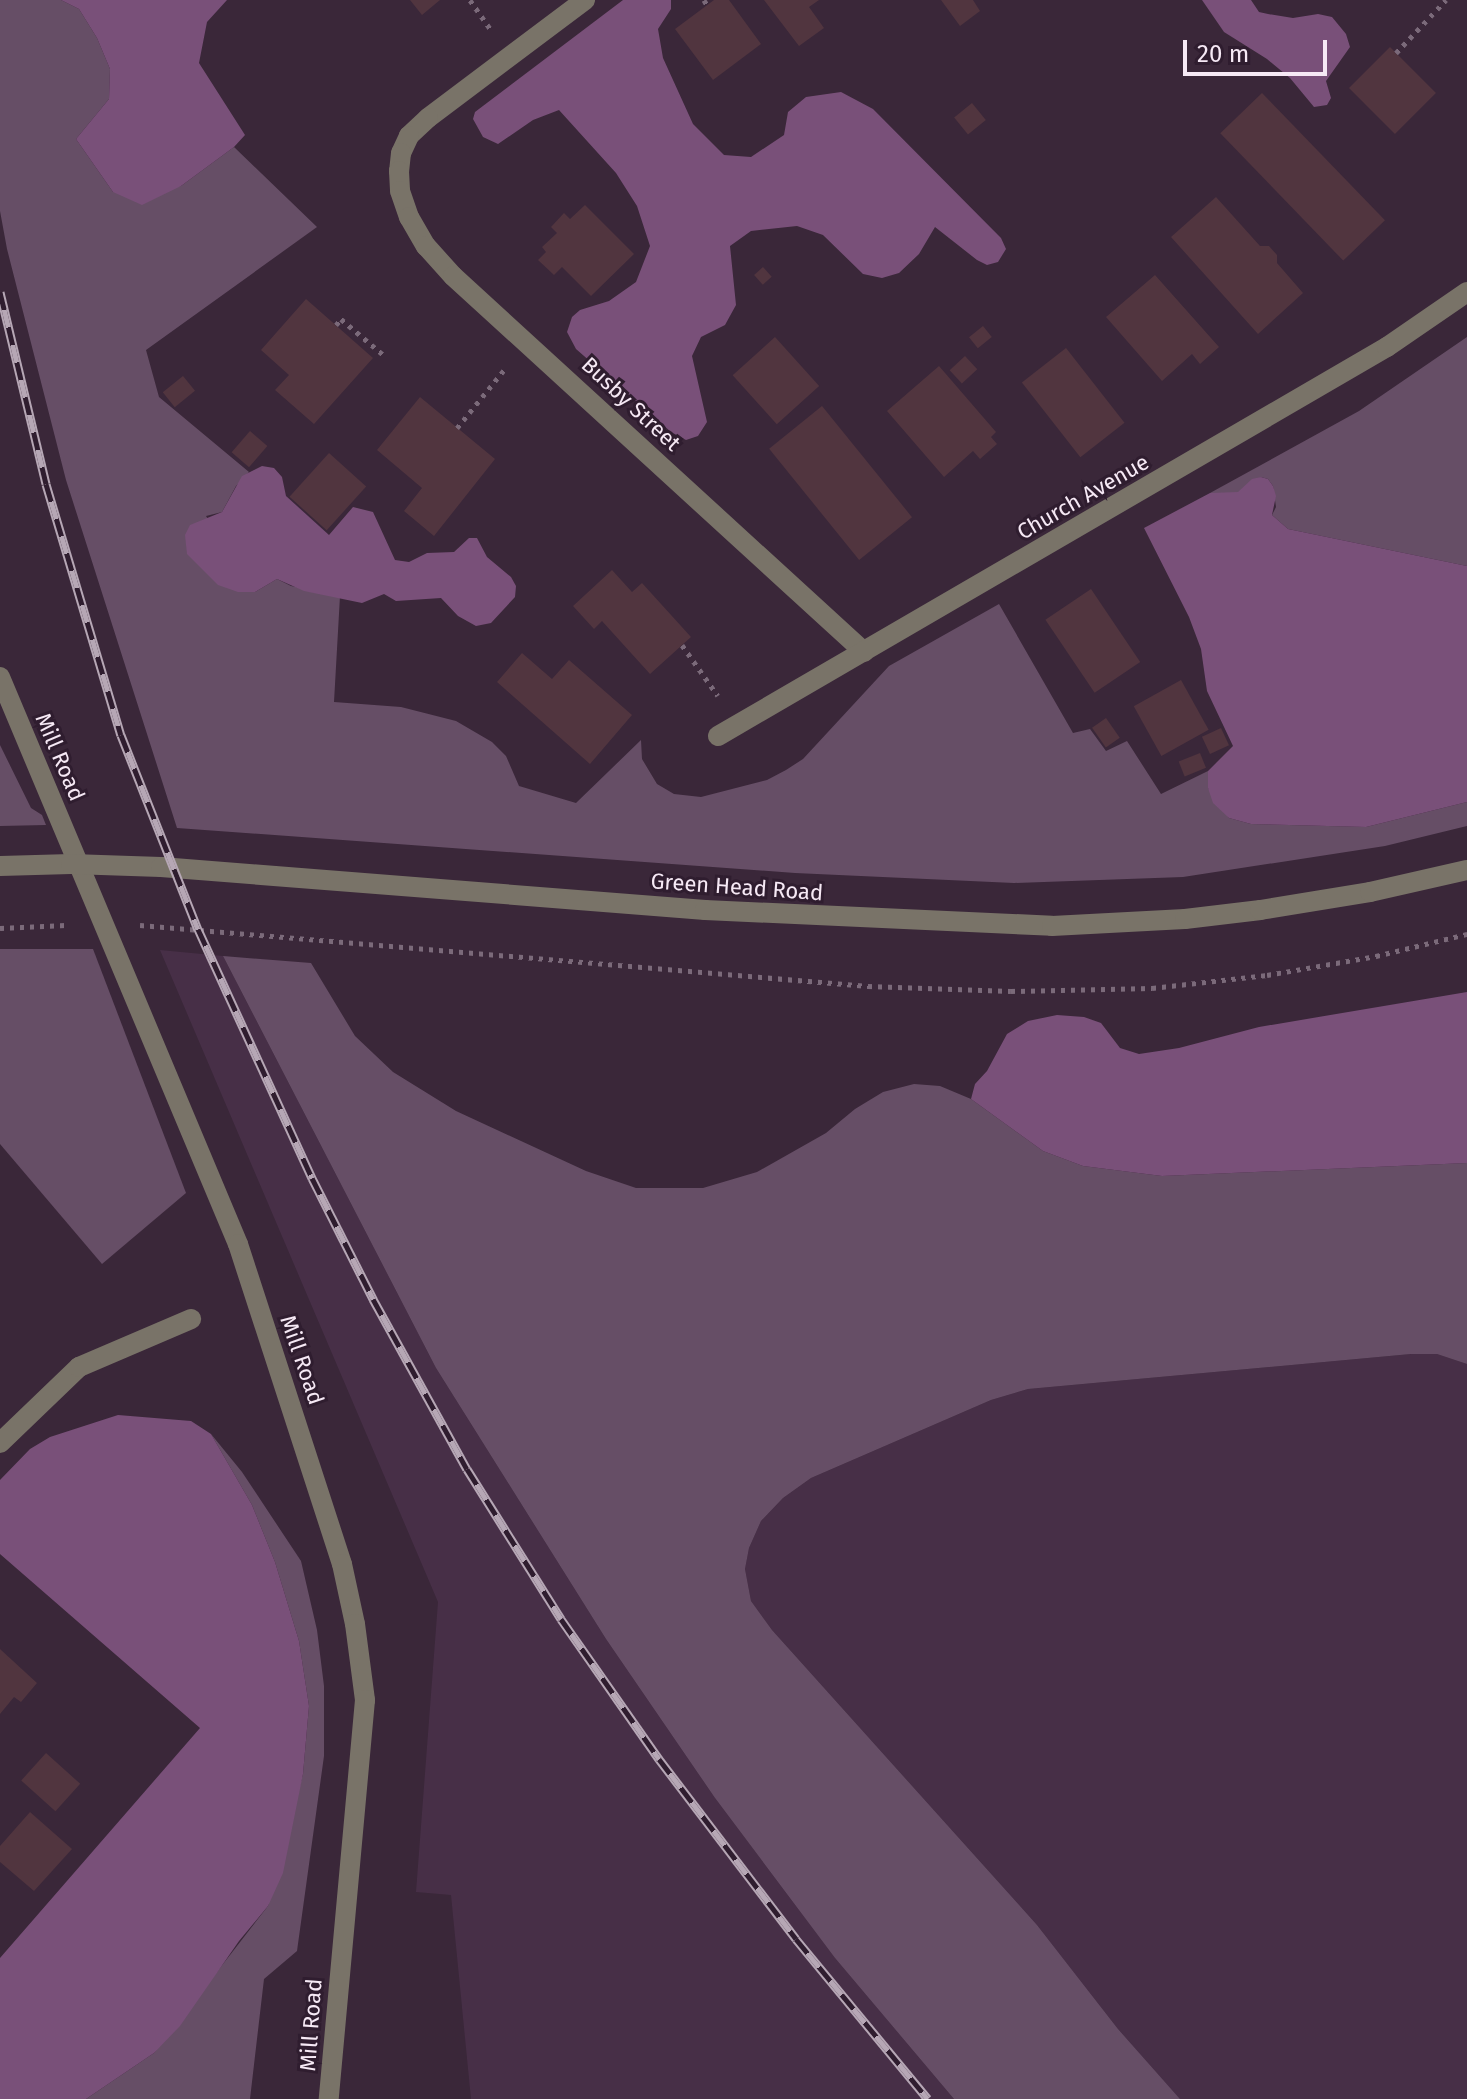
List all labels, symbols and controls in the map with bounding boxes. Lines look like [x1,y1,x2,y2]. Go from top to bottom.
scale bar [1187,24,1331,74]
text: 20 m [1197,40,1249,68]
street label: Busby Street [576,351,686,457]
street label: Church Avenue [1012,449,1154,545]
street label: Mill Road [30,709,90,805]
street label: Green Head Road [650,868,824,906]
street label: Mill Road [274,1312,330,1408]
street label: Mill Road [295,1978,327,2072]

